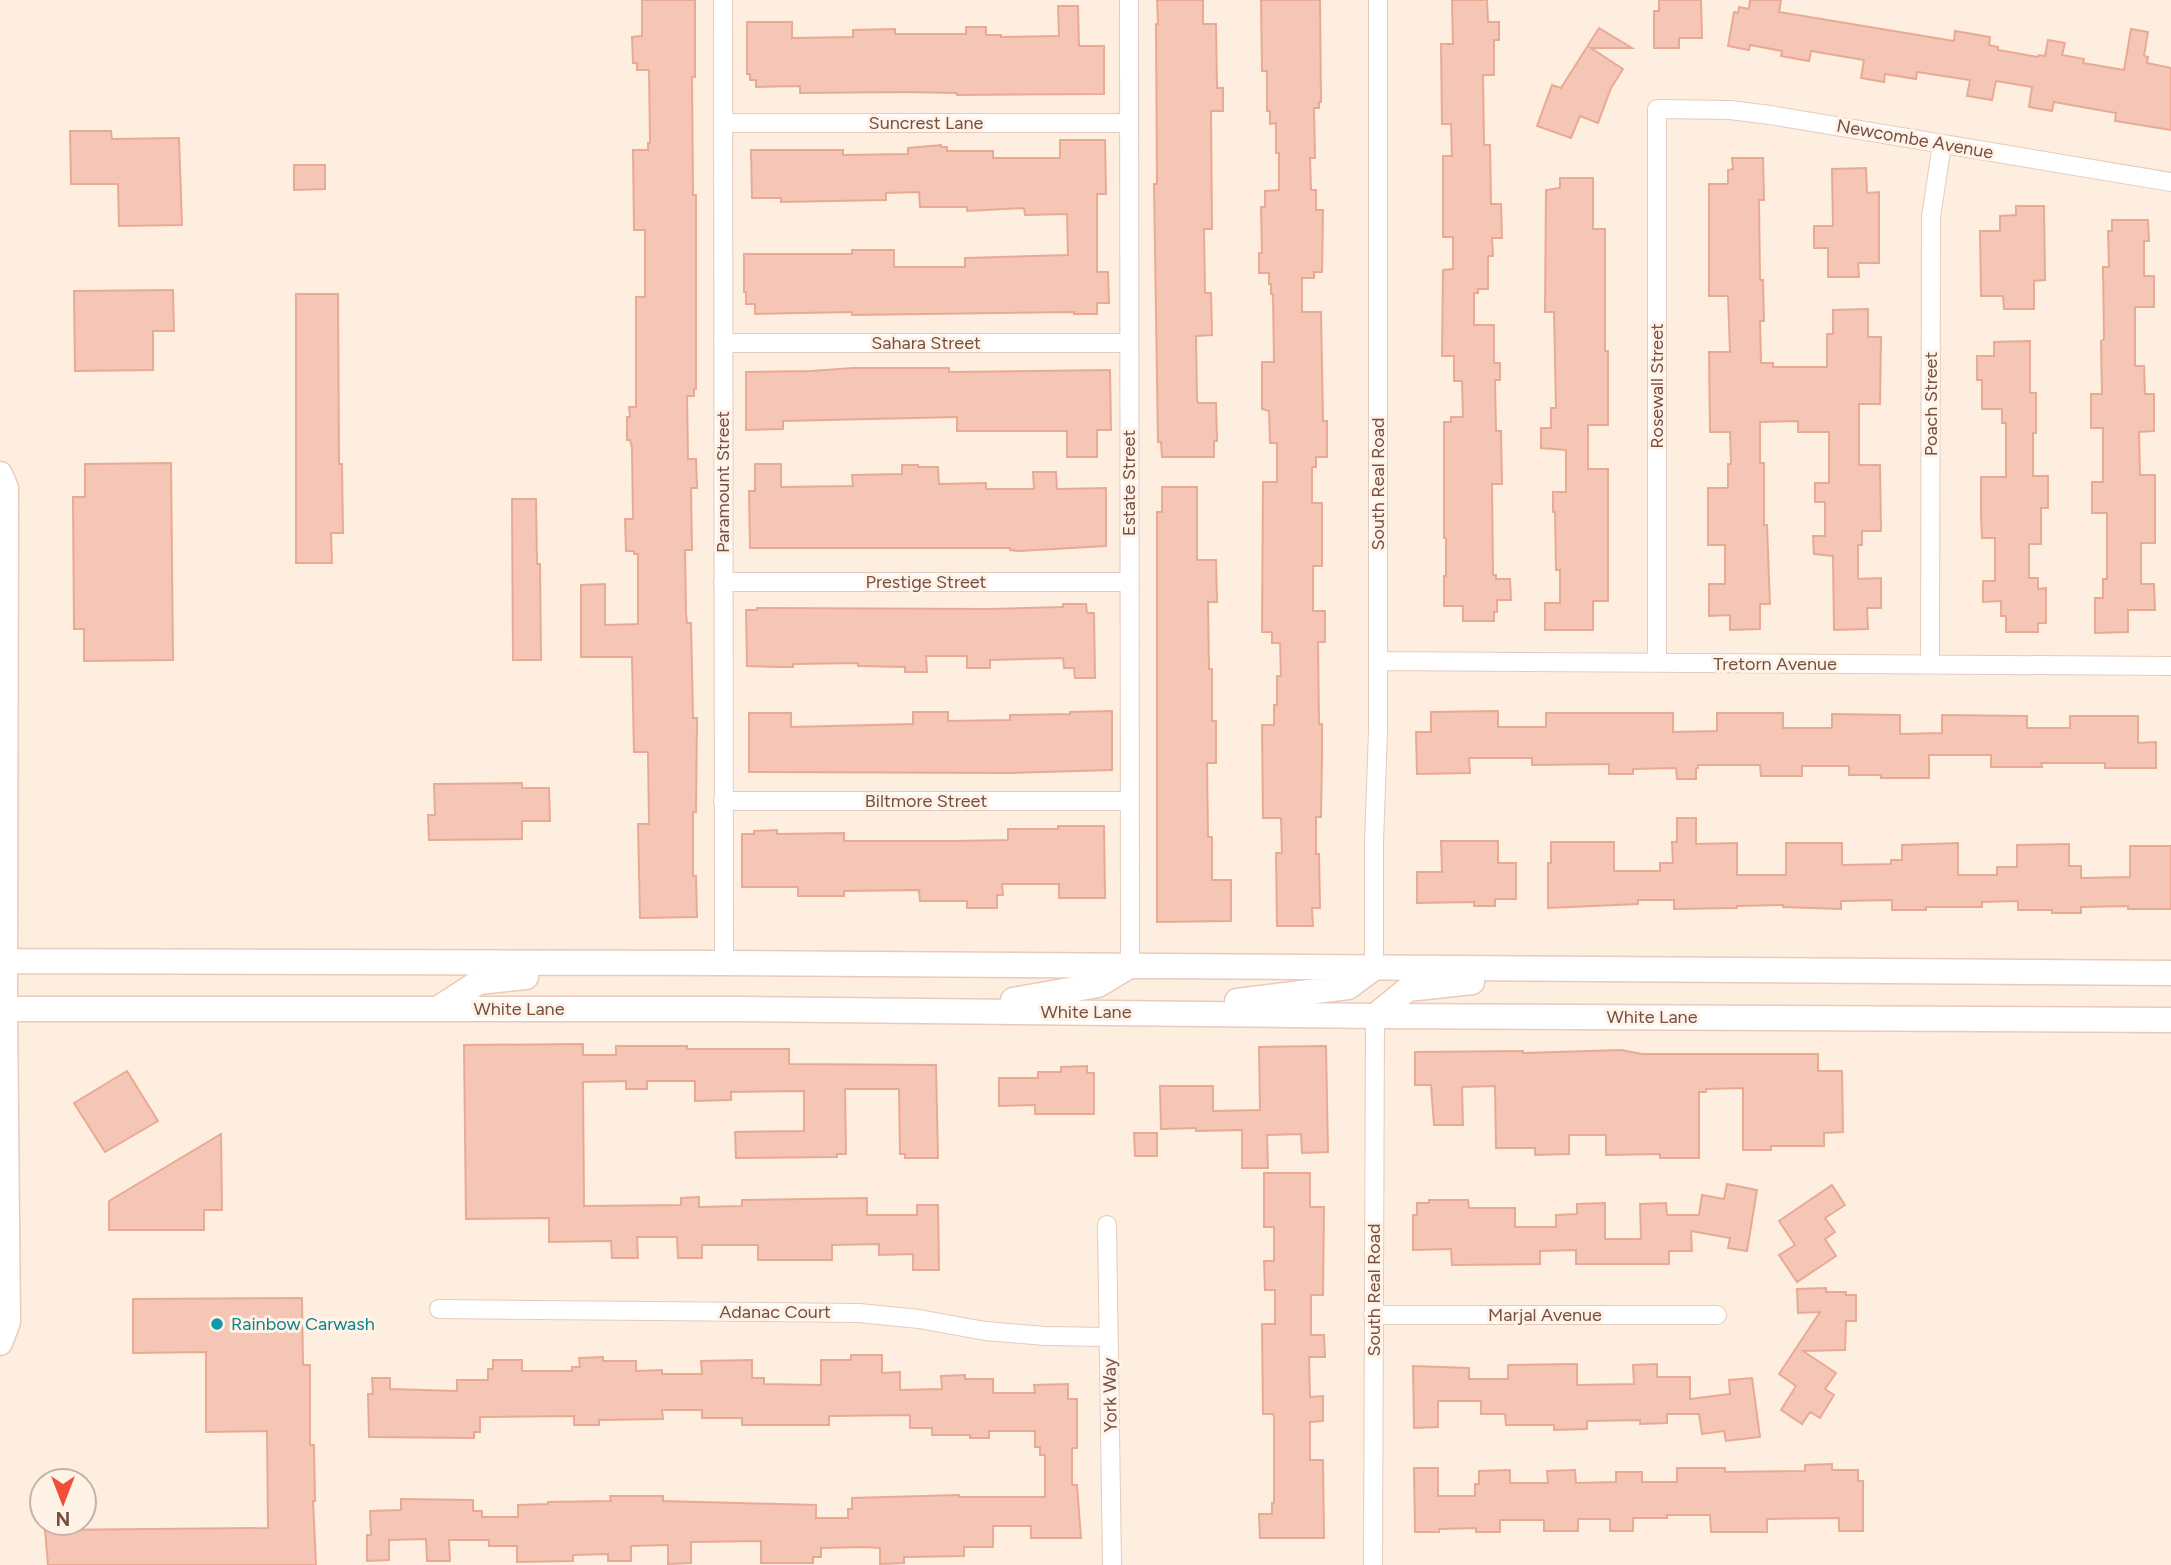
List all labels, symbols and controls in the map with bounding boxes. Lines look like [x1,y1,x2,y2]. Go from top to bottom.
street label: Suncrest Lane [869,112,984,134]
street label: Newcombe Avenue [1835,114,1995,164]
street label: Rosewall Street [1646,323,1668,449]
street label: Sahara Street [871,332,981,354]
street label: Poach Street [1920,352,1942,456]
street label: Paramount Street [712,411,734,553]
street label: South Real Road [1367,418,1389,550]
street label: Estate Street [1118,430,1140,536]
street label: Prestige Street [866,571,987,593]
street label: Tretorn Avenue [1713,653,1837,675]
street label: Biltmore Street [865,790,987,812]
street label: White Lane [474,998,565,1020]
street label: White Lane [1041,1001,1132,1023]
street label: White Lane [1607,1006,1698,1028]
street label: South Real Road [1363,1224,1385,1356]
street label: Adanac Court [719,1301,831,1323]
street label: Marjal Avenue [1488,1304,1602,1326]
place label: Rainbow Carwash [231,1313,375,1335]
marker: Rainbow Carwash [209,1316,225,1332]
street label: York Way [1098,1357,1122,1432]
north arrow [28,1467,98,1537]
text: N [56,1507,70,1530]

